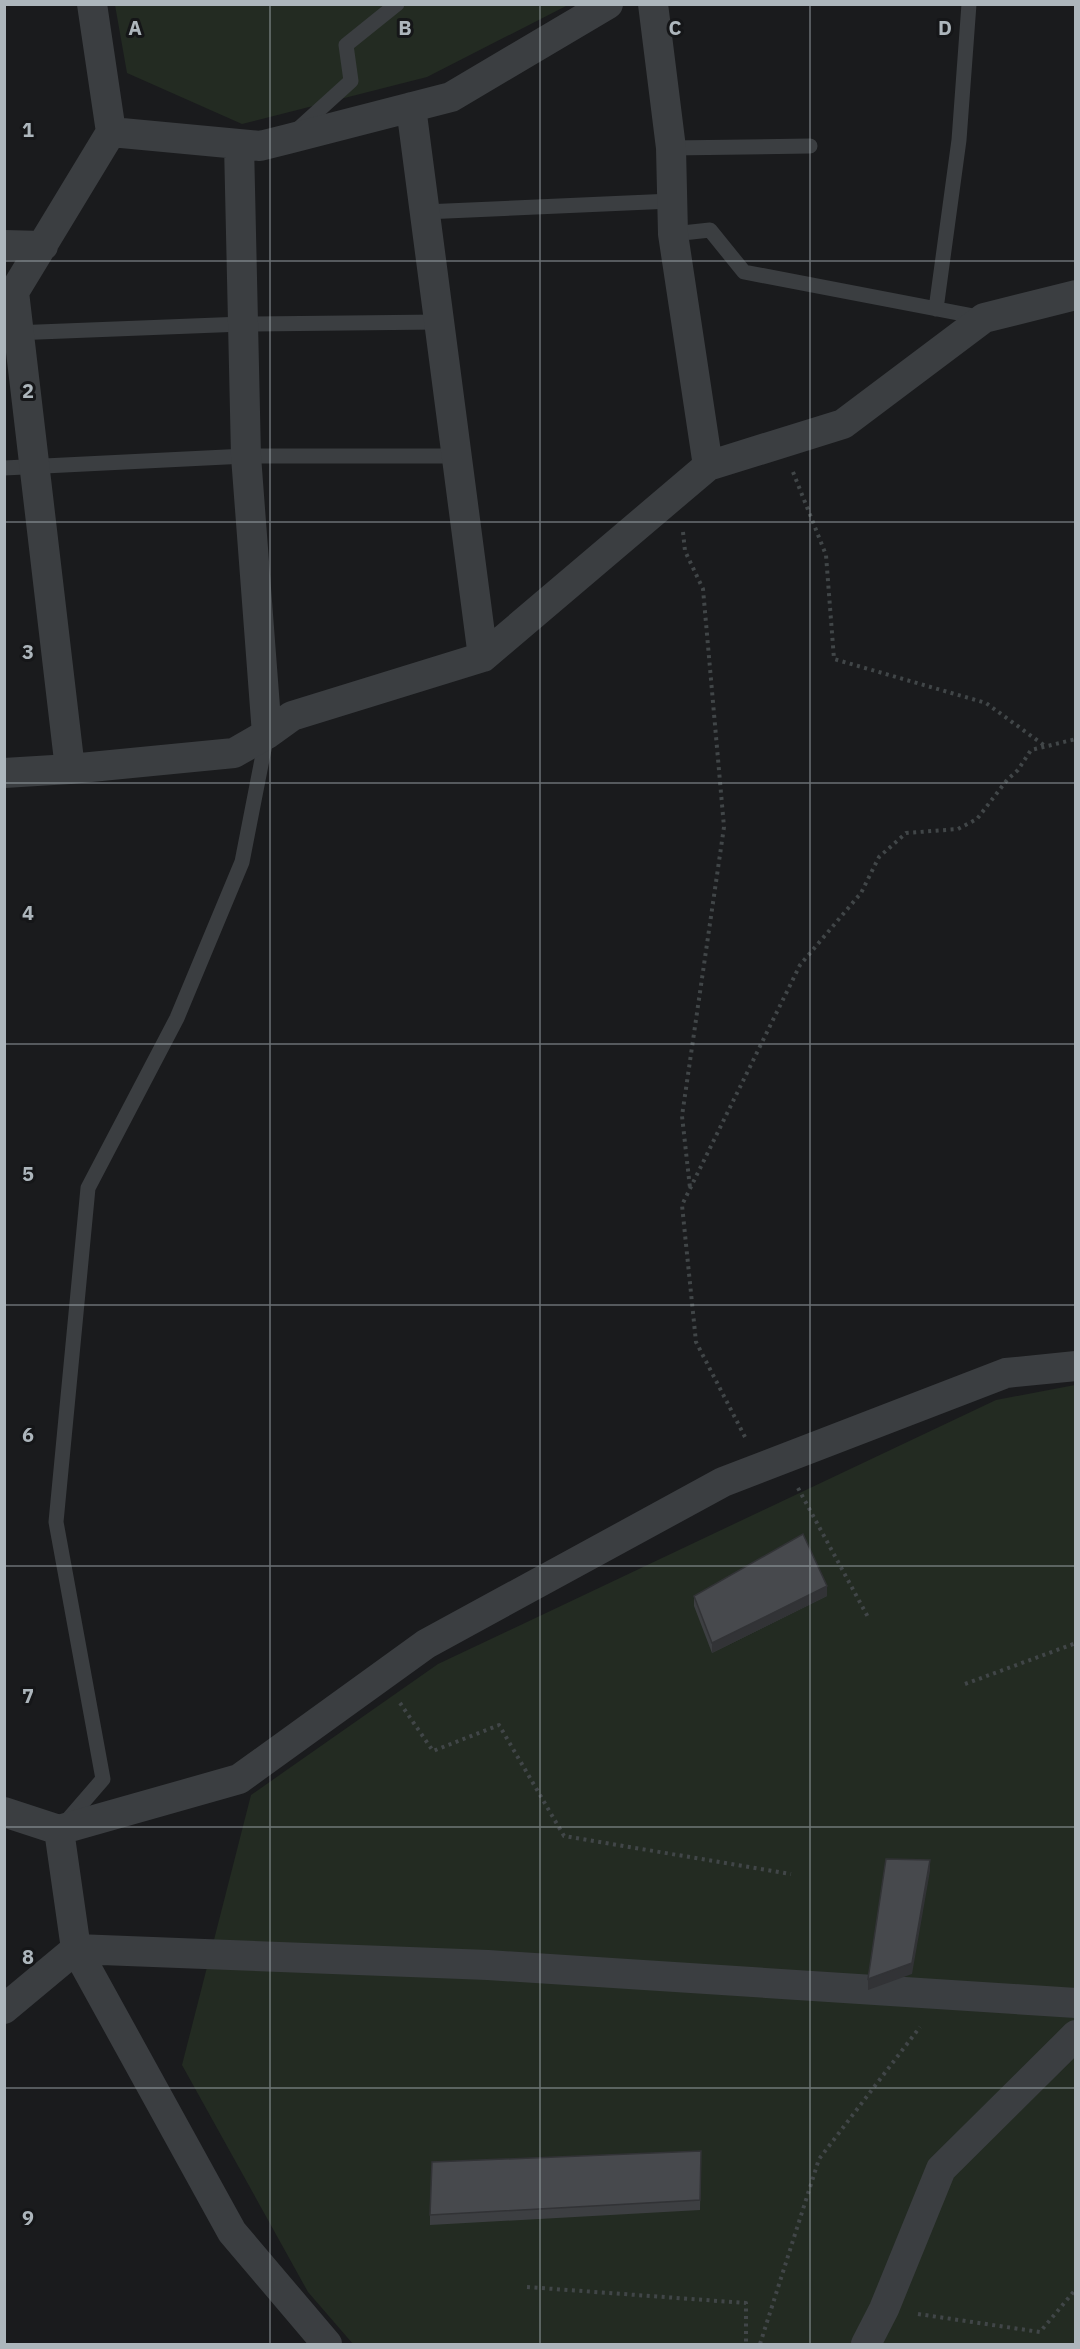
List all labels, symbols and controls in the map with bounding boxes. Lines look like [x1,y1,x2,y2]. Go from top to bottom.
text: A [128,14,142,41]
text: B [398,14,412,41]
text: C [668,14,682,41]
text: D [938,14,952,41]
text: 1 [22,116,34,143]
text: 2 [22,377,34,404]
text: 3 [22,638,34,665]
text: 4 [22,899,34,926]
text: 5 [22,1160,34,1187]
text: 6 [22,1421,34,1448]
text: 7 [22,1682,34,1709]
text: 8 [22,1943,34,1970]
text: 9 [22,2204,34,2231]

